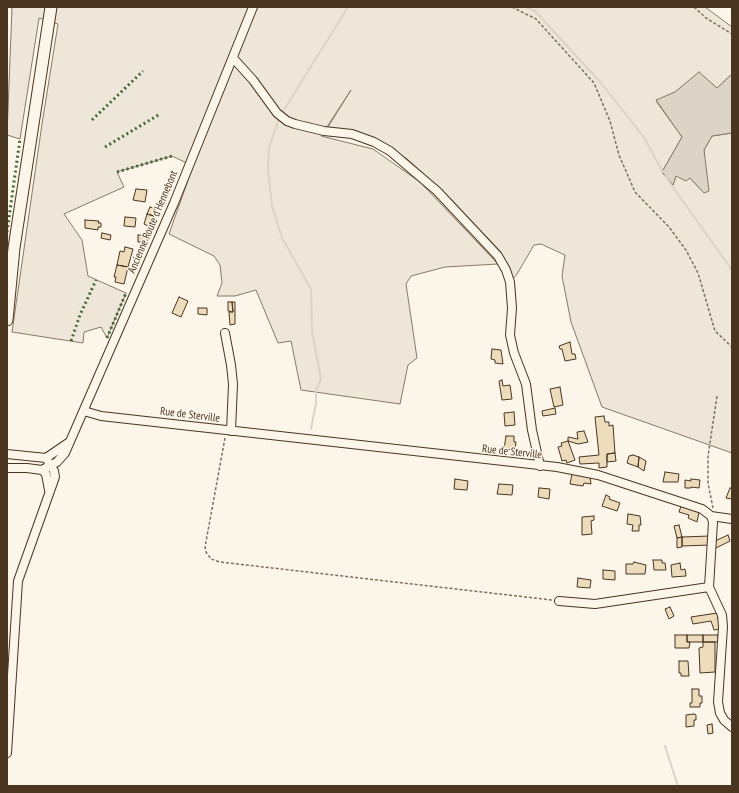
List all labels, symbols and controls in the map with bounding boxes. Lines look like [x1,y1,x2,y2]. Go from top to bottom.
street label: Ancienne Route d'Hennebont [125,169,181,275]
street label: Rue de Sterville [159,405,221,425]
street label: Rue de Sterville [481,442,543,462]

